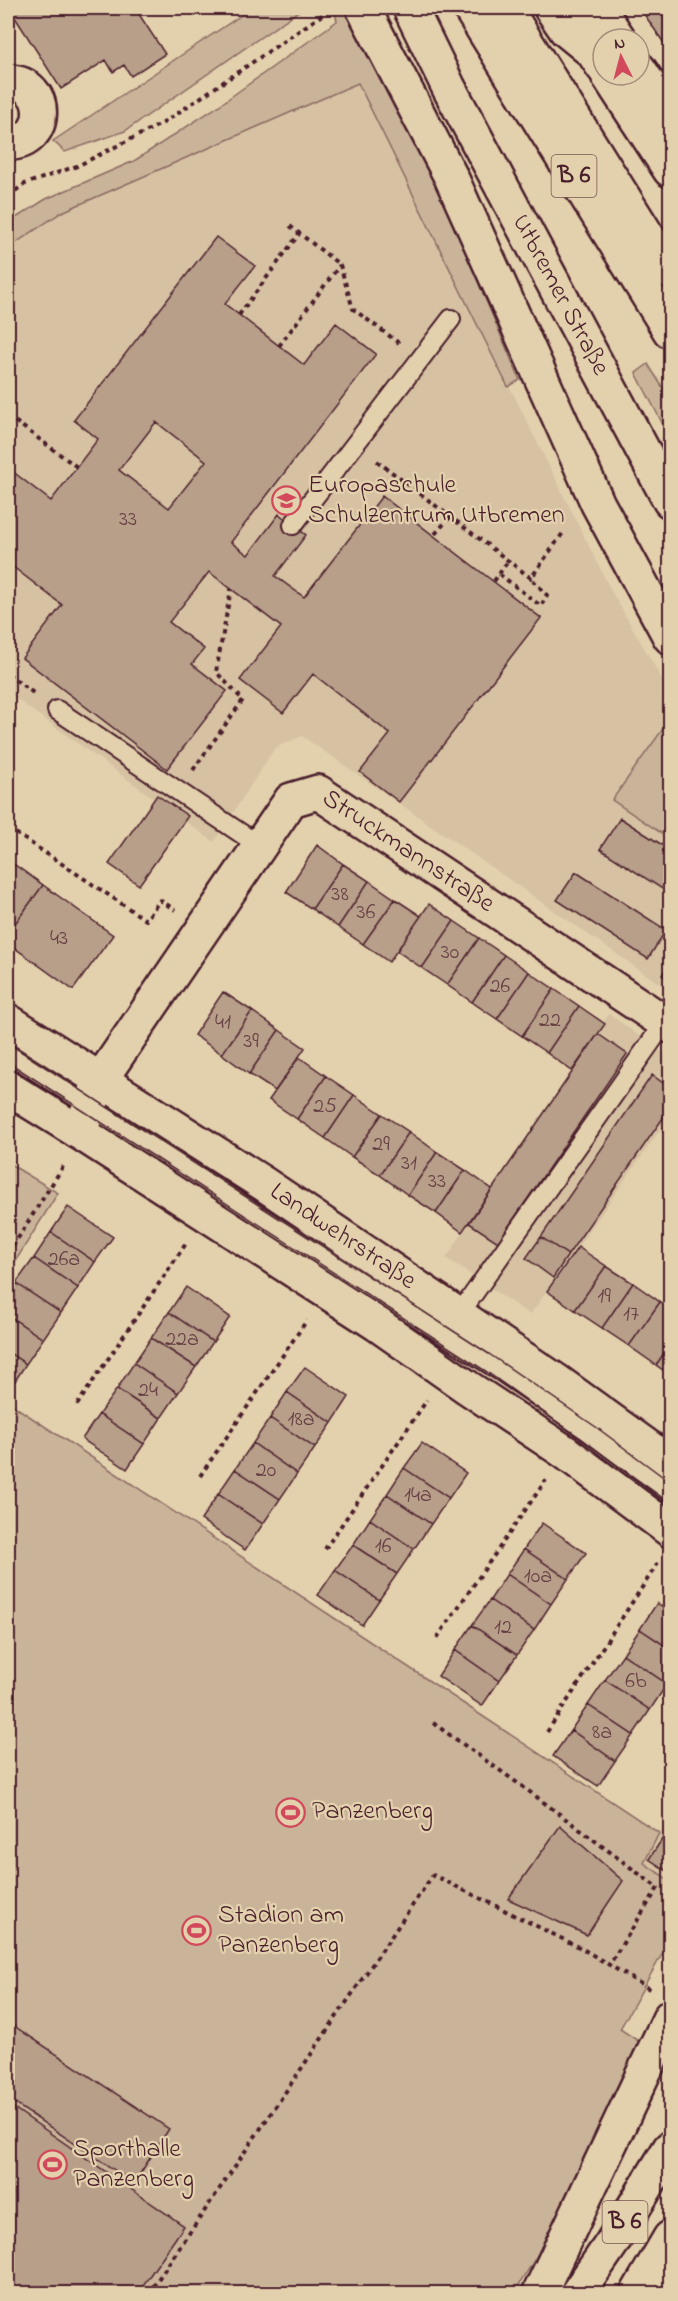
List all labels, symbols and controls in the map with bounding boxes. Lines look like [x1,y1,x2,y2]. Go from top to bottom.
north arrow [591,27,651,87]
text: N [613,32,626,57]
road number: B 6 [552,155,596,197]
street label: Utbremer Straße [501,208,619,383]
place label: Europaschule Schulzentrum Utbremen [308,467,565,535]
school or university icon: Europaschule Schulzentrum Utbremen [271,485,303,517]
house number: 33 [119,504,137,536]
street label: Struckmannstraße [314,780,502,923]
house number: 38 [331,879,349,911]
house number: 36 [357,897,376,929]
house number: 43 [50,923,68,955]
house number: 30 [441,937,459,969]
house number: 26 [490,971,511,1003]
house number: 22 [539,1005,561,1037]
house number: 41 [215,1007,231,1039]
house number: 39 [243,1026,259,1058]
house number: 25 [313,1091,337,1123]
house number: 29 [372,1129,390,1161]
house number: 31 [401,1148,417,1180]
house number: 33 [428,1166,446,1198]
street label: Landwehrstraße [261,1174,424,1300]
house number: 26a [48,1244,80,1276]
house number: 19 [597,1281,611,1313]
house number: 17 [623,1299,639,1331]
house number: 22a [165,1324,199,1356]
house number: 24 [138,1375,158,1407]
house number: 18a [287,1404,315,1436]
house number: 20 [256,1455,276,1487]
house number: 14a [404,1480,432,1512]
house number: 16 [375,1531,392,1563]
house number: 10a [524,1561,552,1593]
house number: 12 [494,1612,512,1644]
house number: 6b [625,1666,647,1698]
house number: 8a [592,1717,612,1749]
place label: Panzenberg [312,1793,433,1831]
sports icon: Panzenberg [275,1796,307,1828]
place label: Stadion am Panzenberg [218,1897,344,1965]
sports icon: Stadion am Panzenberg [181,1915,213,1947]
place label: Sporthalle Panzenberg [73,2131,194,2199]
sports icon: Sporthalle Panzenberg [36,2149,68,2181]
road number: B 6 [602,2201,648,2243]

